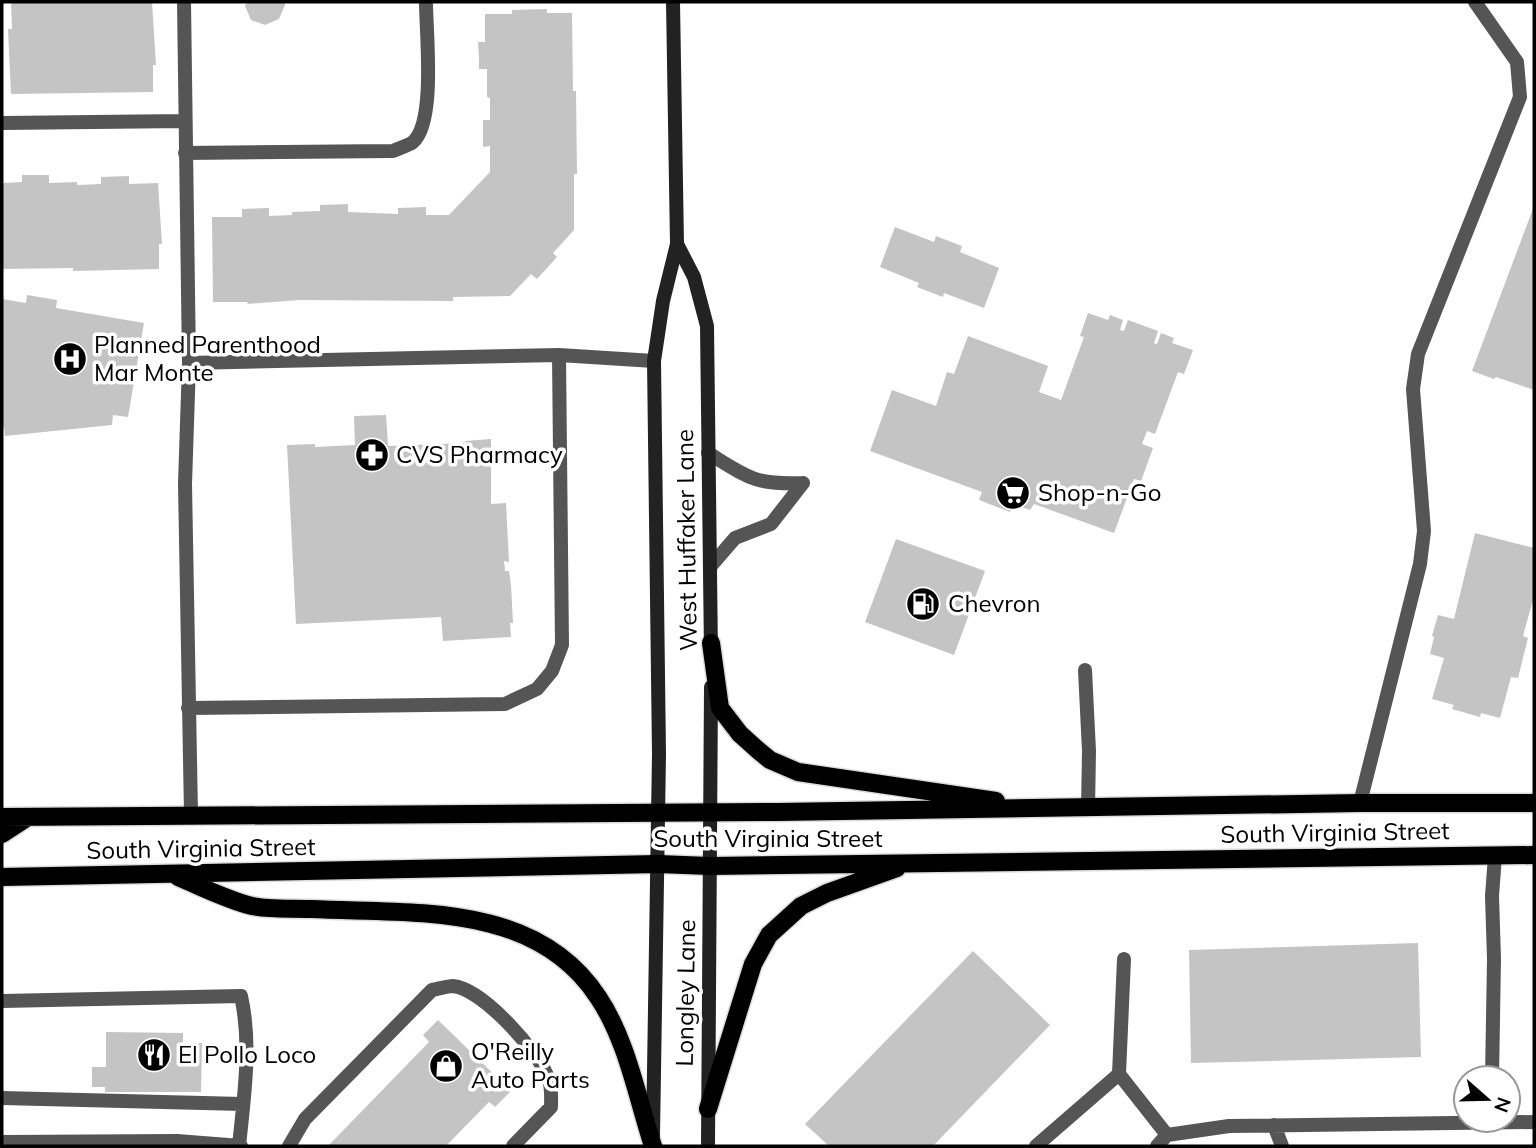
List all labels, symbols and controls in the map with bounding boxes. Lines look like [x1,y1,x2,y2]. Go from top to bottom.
place label: Planned Parenthood Mar Monte [94,329,321,387]
hospital icon: Planned Parenthood Mar Monte [51,340,89,378]
street label: West Huffaker Lane [669,429,703,651]
pharmacy icon: CVS Pharmacy [353,436,391,474]
place label: CVS Pharmacy [396,439,563,469]
supermarket icon: Shop-n-Go [994,474,1032,512]
place label: Shop-n-Go [1038,477,1161,507]
fuel station icon: Chevron [904,585,942,623]
place label: Chevron [948,588,1040,618]
street label: South Virginia Street [1220,815,1450,849]
street label: South Virginia Street [653,823,883,853]
street label: South Virginia Street [86,831,316,865]
street label: Longley Lane [669,919,701,1067]
restaurant icon: El Pollo Loco [135,1036,173,1074]
place label: O'Reilly Auto Parts [471,1036,590,1094]
place label: El Pollo Loco [178,1039,316,1069]
shop icon: O'Reilly Auto Parts [427,1047,465,1085]
north arrow [1452,1064,1522,1134]
text: N [1489,1094,1517,1116]

